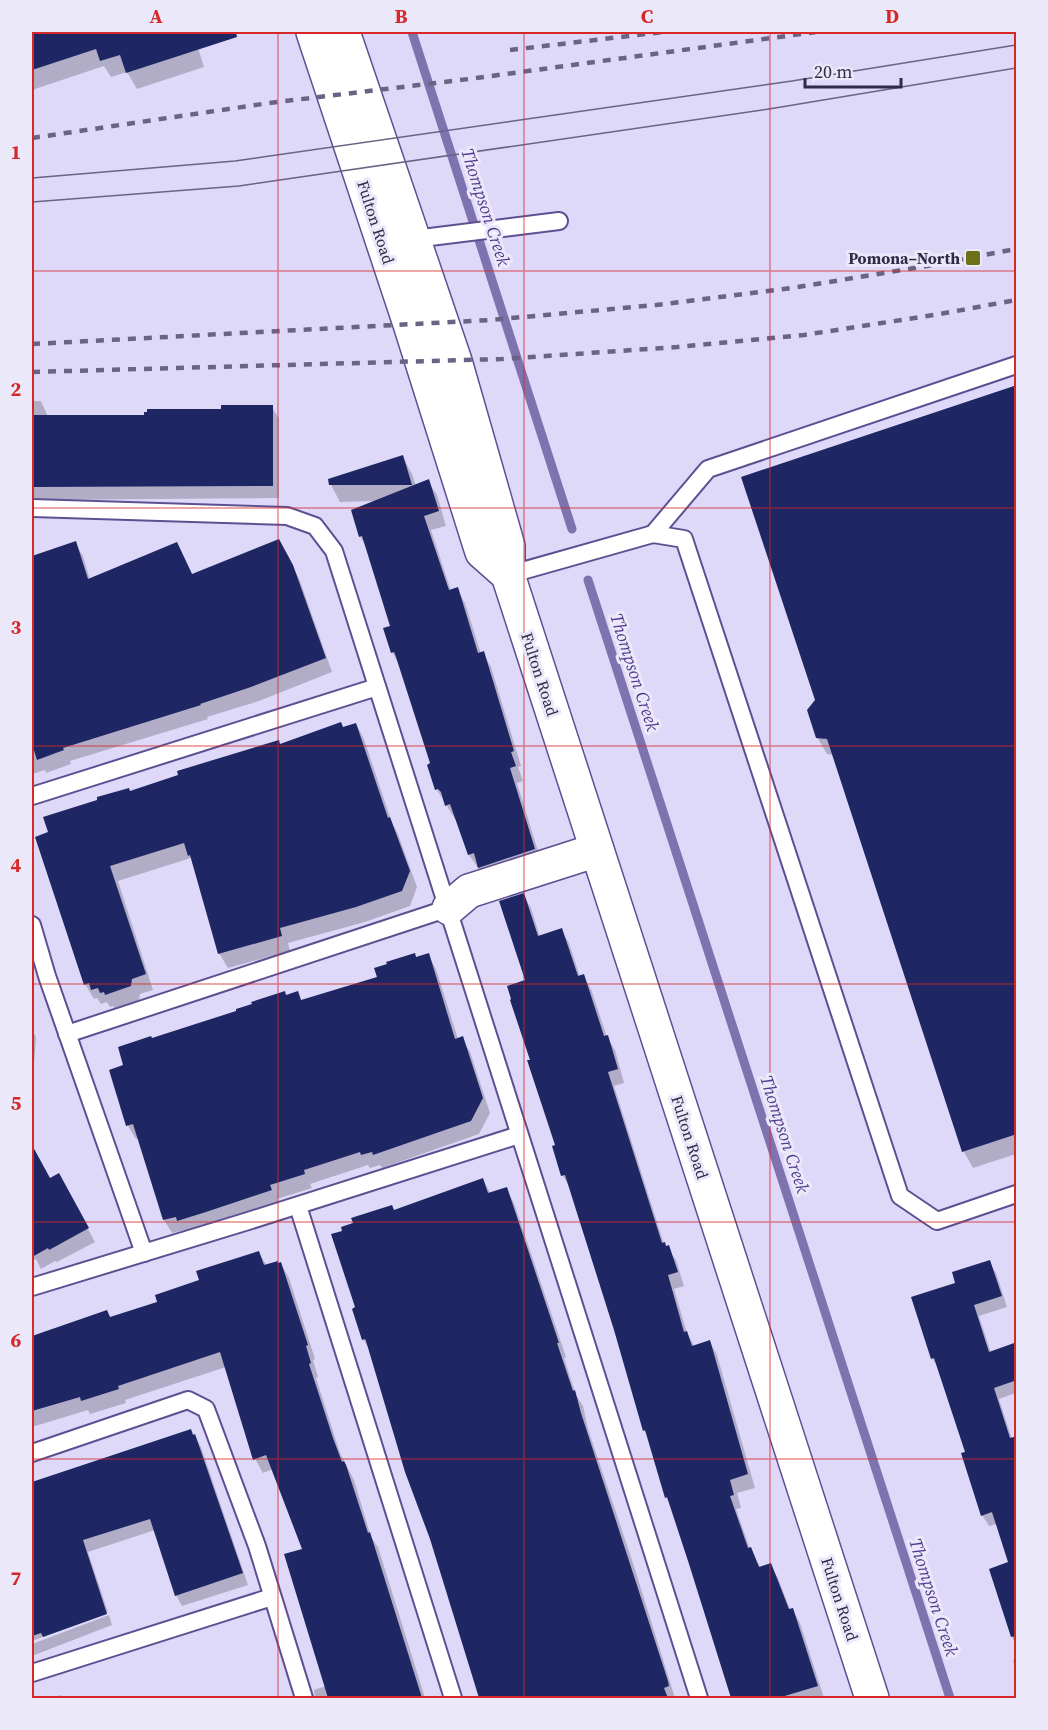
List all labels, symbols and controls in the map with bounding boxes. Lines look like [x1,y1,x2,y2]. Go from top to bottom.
text: A [149,2,163,30]
text: B [394,2,408,30]
text: C [641,2,653,30]
text: D [885,2,899,30]
scale bar [805,51,901,89]
text: 20 m [814,59,852,84]
text: 1 [11,138,21,166]
water label: Thompson Creek [455,145,517,270]
street label: Fulton Road [352,177,400,267]
place label: Pomona–North [848,247,960,269]
marker: Pomona–North [964,249,982,267]
text: 2 [11,375,22,403]
water label: Thompson Creek [604,610,666,735]
text: 3 [11,613,22,641]
street label: Fulton Road [516,629,564,719]
text: 4 [11,851,22,879]
water label: Thompson Creek [754,1072,816,1197]
text: 5 [11,1089,22,1117]
street label: Fulton Road [666,1092,714,1182]
text: 6 [11,1326,22,1354]
water label: Thompson Creek [903,1535,965,1660]
street label: Fulton Road [816,1554,864,1644]
text: 7 [11,1564,22,1592]

